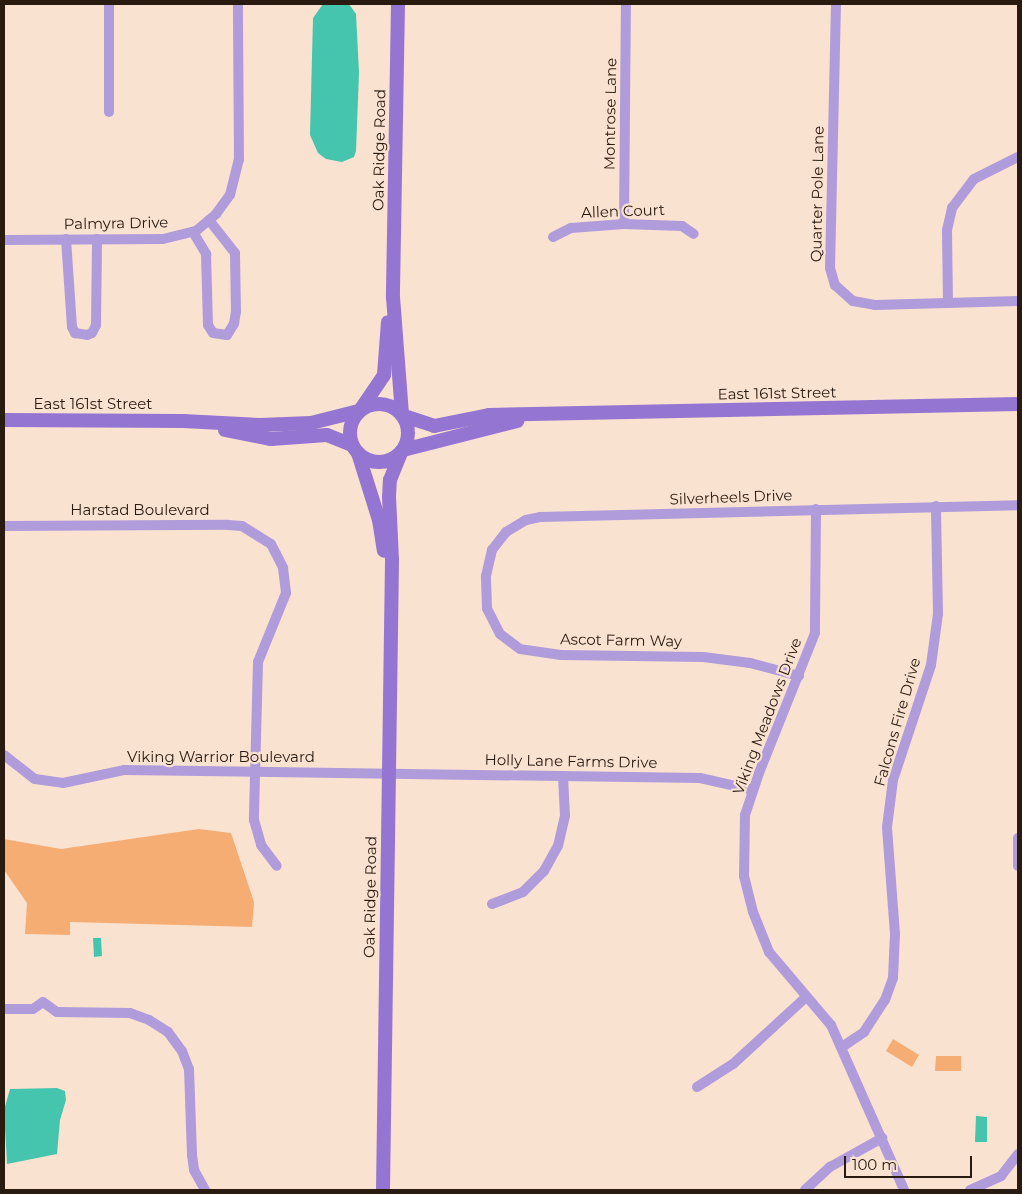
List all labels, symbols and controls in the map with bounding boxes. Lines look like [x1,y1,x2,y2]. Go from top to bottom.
street label: Montrose Lane [600,58,620,170]
street label: Oak Ridge Road [369,89,389,211]
street label: Quarter Pole Lane [807,126,827,262]
street label: Allen Court [581,201,665,221]
street label: Palmyra Drive [64,213,168,233]
street label: East 161st Street [717,383,837,403]
street label: East 161st Street [34,395,152,413]
street label: Silverheels Drive [669,486,793,508]
street label: Harstad Boulevard [70,501,210,519]
street label: Ascot Farm Way [560,630,682,650]
street label: Viking Meadows Drive [729,635,805,797]
street label: Falcons Fire Drive [870,656,924,788]
street label: Viking Warrior Boulevard [127,748,315,766]
street label: Holly Lane Farms Drive [484,750,658,772]
street label: Oak Ridge Road [360,836,380,958]
scale bar [847,1146,974,1178]
text: 100 m [852,1155,897,1174]

